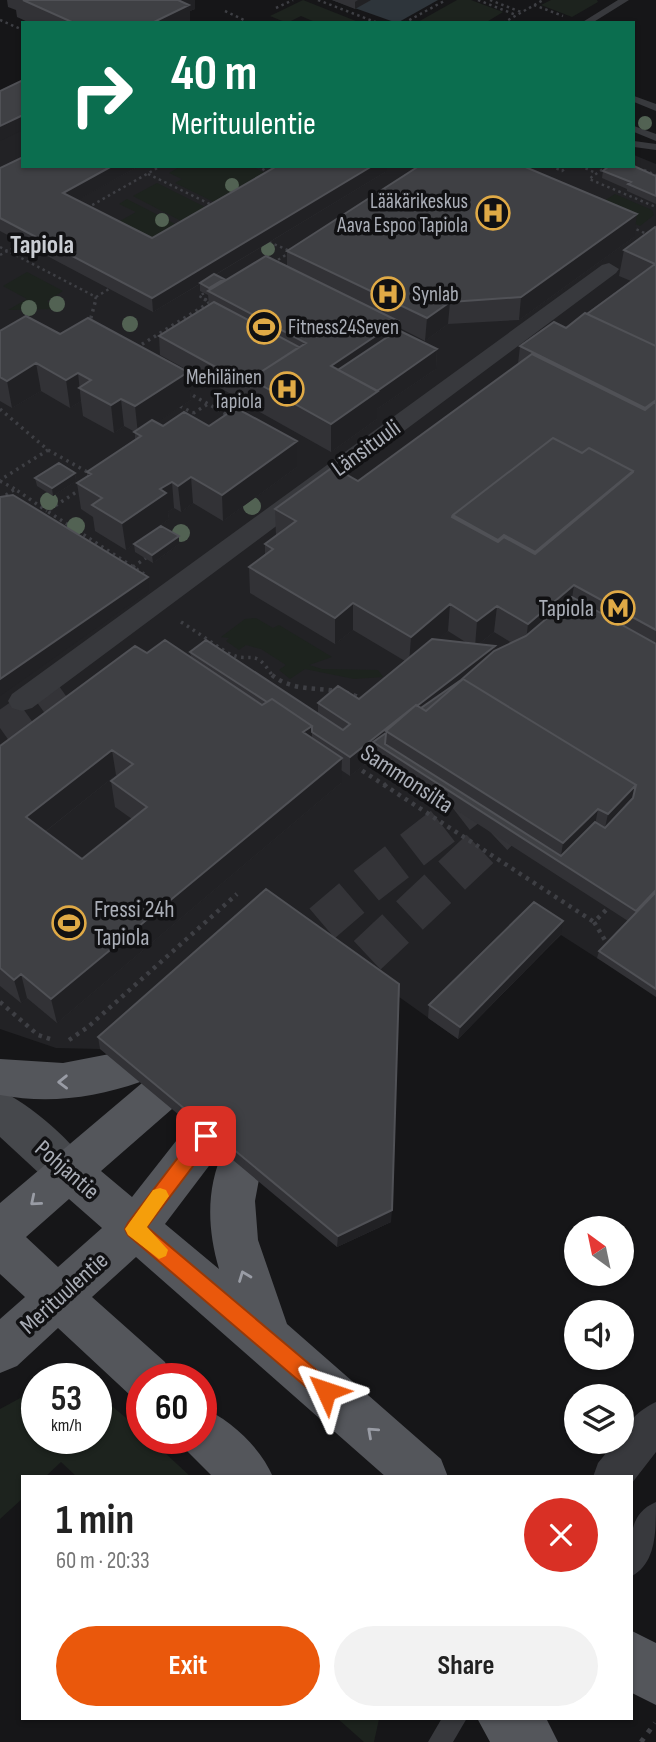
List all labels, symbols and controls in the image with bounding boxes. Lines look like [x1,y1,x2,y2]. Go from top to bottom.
text: 40 m [171,45,257,104]
icon: right [56,49,147,140]
text: Merituulentie [171,105,316,144]
place label: Lääkärikeskus Aava Espoo Tapiola [336,189,468,238]
hospital icon: Lääkärikeskus Aava Espoo Tapiola [474,194,512,232]
district label: Tapiola [10,230,74,261]
hospital icon: Synlab [369,275,407,313]
place label: Synlab [412,282,459,307]
sports icon: Fitness24Seven [245,308,283,346]
place label: Fitness24Seven [288,315,399,340]
place label: Mehiläinen Tapiola [186,365,262,414]
hospital icon: Mehiläinen Tapiola [268,370,306,408]
street label: Länsituuli [326,413,406,483]
metro station icon: Tapiola [599,589,637,627]
place label: Tapiola [539,594,594,623]
street label: Sammonsilta [355,738,459,820]
place label: Fressi 24h Tapiola [94,895,175,952]
sports icon: Fressi 24h Tapiola [50,904,88,942]
one-way arrow [57,1074,68,1090]
pin [176,1106,236,1166]
icon: arrive [187,1117,225,1155]
street label: Pohjantie [29,1134,105,1206]
one-way arrow [30,1193,43,1205]
north arrow [564,1216,634,1286]
map controls [564,1216,634,1454]
street label: Merituulentie [14,1246,114,1340]
one-way arrow [239,1270,253,1282]
button: sound [564,1300,634,1370]
position arrow [289,1354,363,1428]
speed limit sign: 60 [126,1363,217,1454]
text: 53 [51,1378,82,1421]
button: layers [564,1384,634,1454]
text: km/h [51,1415,82,1436]
one-way arrow [367,1427,380,1440]
text: 1 min [56,1495,134,1546]
button: close [524,1498,598,1572]
text: 60 m · 20:33 [56,1547,150,1575]
button: Exit [56,1626,320,1706]
button: Share [334,1626,598,1706]

